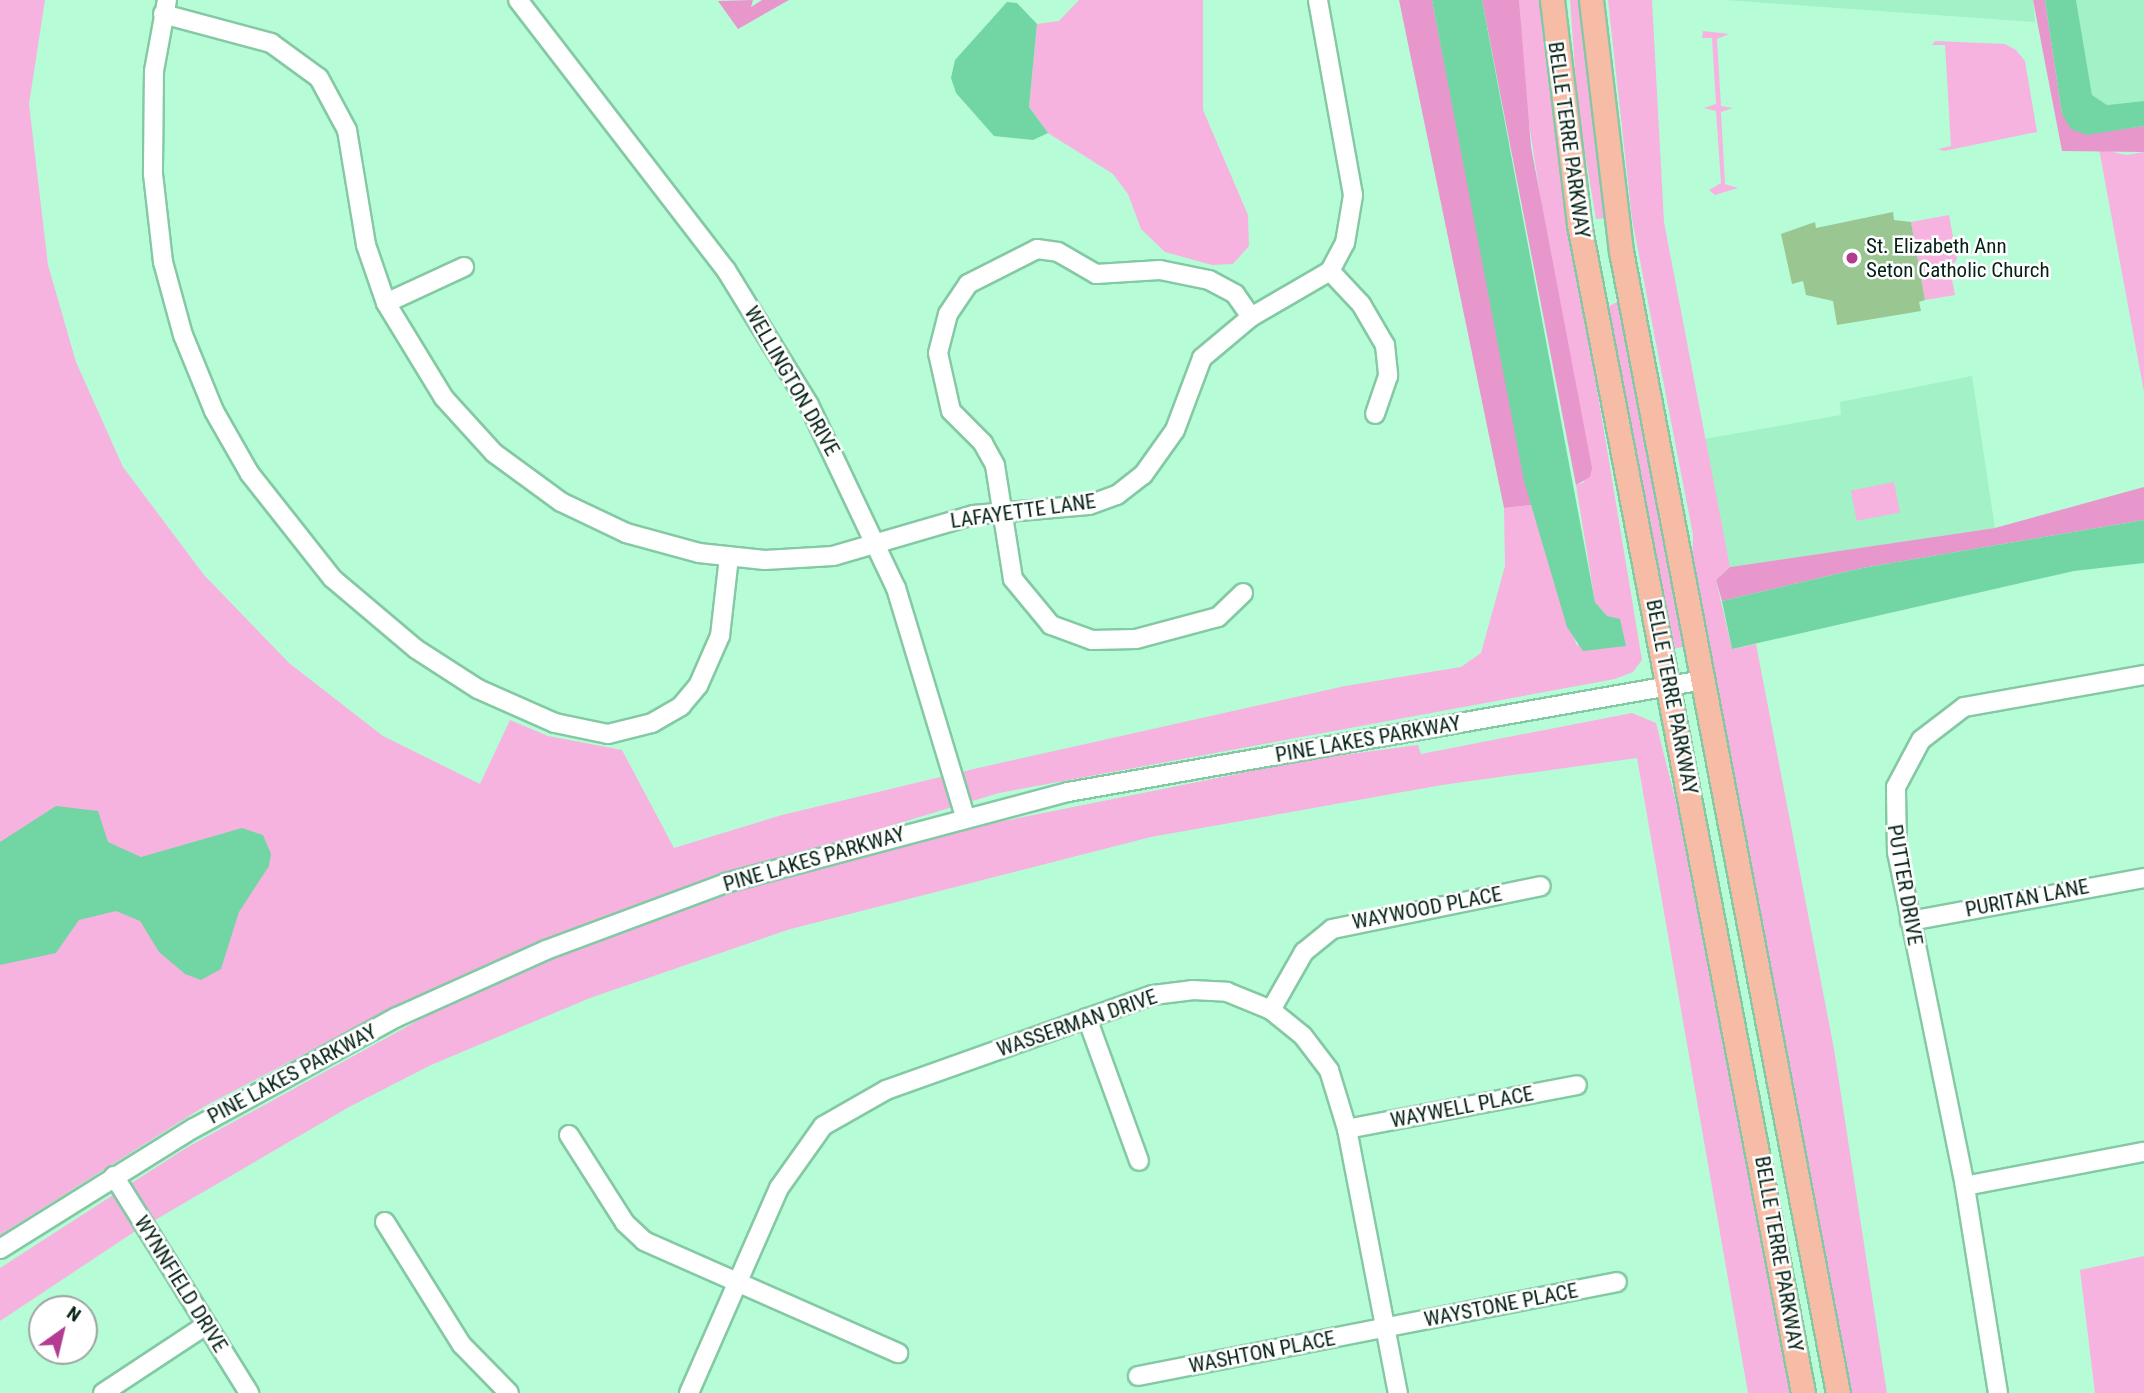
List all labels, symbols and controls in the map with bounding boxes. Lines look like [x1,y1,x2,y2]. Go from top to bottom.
street label: BELLE TERRE PARKWAY [1543,40,1595,240]
place label: St. Elizabeth Ann Seton Catholic Church [1866,233,2050,283]
marker: St. Elizabeth Ann Seton Catholic Church [1844,250,1860,266]
street label: WELLINGTON DRIVE [739,302,845,460]
street label: LAFAYETTE LANE [949,488,1097,534]
street label: BELLE TERRE PARKWAY [1641,597,1703,797]
street label: PINE LAKES PARKWAY [1273,710,1463,768]
street label: PINE LAKES PARKWAY [720,821,908,897]
street label: PUTTER DRIVE [1882,823,1928,947]
street label: PURITAN LANE [1963,874,2091,922]
street label: WAYWOOD PLACE [1350,881,1504,935]
street label: WASSERMAN DRIVE [994,984,1160,1062]
street label: PINE LAKES PARKWAY [203,1019,381,1129]
street label: WAYWELL PLACE [1388,1081,1536,1133]
street label: BELLE TERRE PARKWAY [1749,1154,1809,1354]
street label: WYNNFIELD DRIVE [129,1211,233,1357]
street label: WAYSTONE PLACE [1422,1278,1580,1332]
north arrow [28,1295,98,1365]
text: N [63,1301,85,1327]
street label: WASHTON PLACE [1187,1325,1337,1379]

